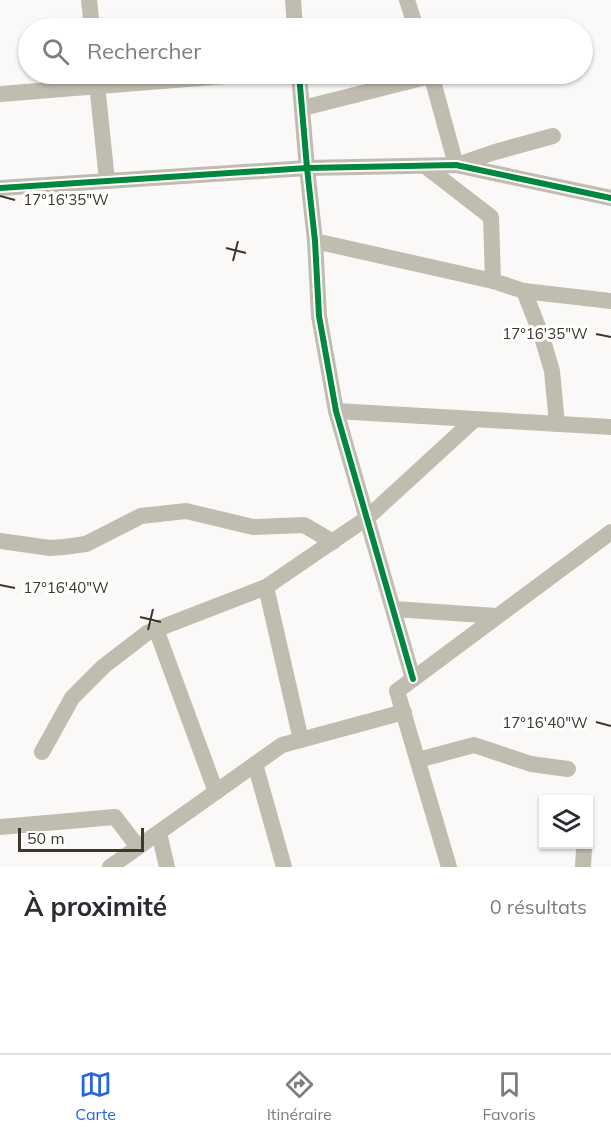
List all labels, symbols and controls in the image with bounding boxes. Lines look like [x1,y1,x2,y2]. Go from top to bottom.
search box [18,18,593,84]
icon: search [39,35,72,68]
text: Rechercher [87,37,201,65]
text: 17°16'35"W [23,190,109,209]
text: 17°16'35"W [502,324,588,343]
text: 17°16'40"W [23,578,109,597]
text: 17°16'40"W [502,713,588,732]
map controls [539,795,593,849]
button: layers [539,795,593,849]
scale bar [18,825,144,852]
text: 50 m [27,828,64,848]
text: À proximité [24,890,167,923]
text: 0 résultats [490,894,587,919]
tab: Carte [75,1068,116,1124]
tab: Itinéraire [267,1068,332,1124]
tab: Favoris [482,1068,536,1124]

